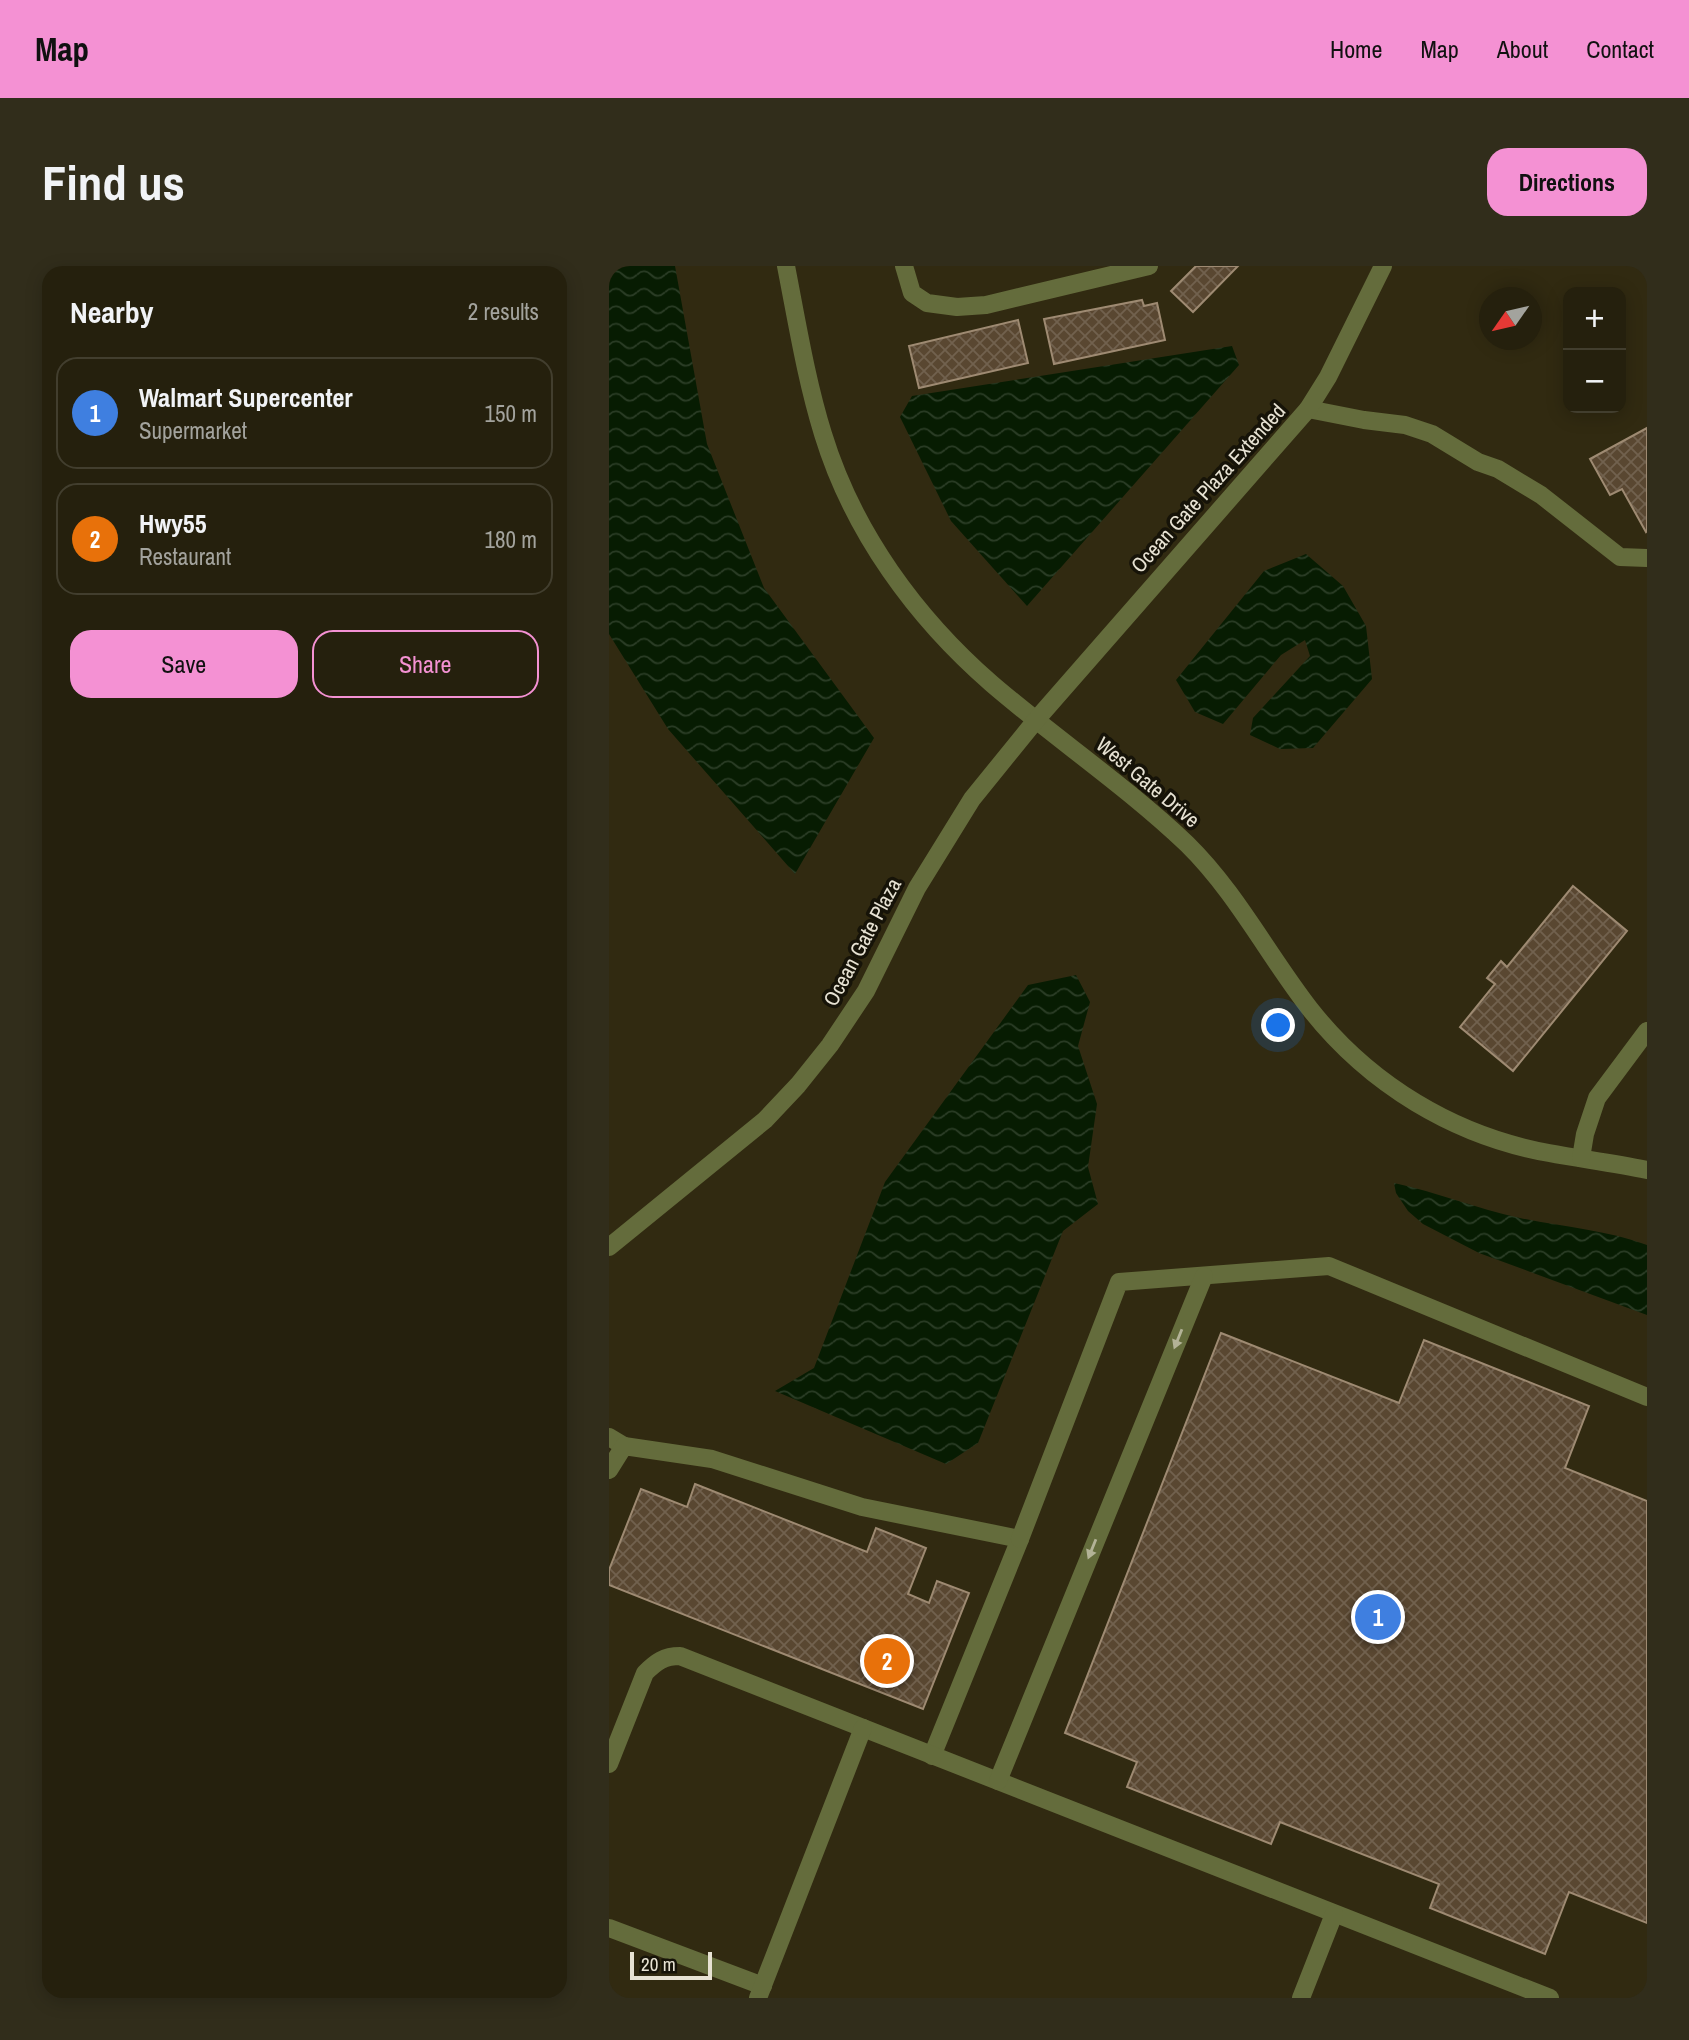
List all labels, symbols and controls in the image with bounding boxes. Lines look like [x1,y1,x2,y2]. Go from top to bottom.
text: Map [35,27,89,71]
text: Home [1330,33,1382,65]
text: Map [1420,33,1459,65]
text: About [1497,33,1548,65]
text: Contact [1586,33,1654,65]
button: Directions [1487,148,1647,216]
text: Find us [42,149,185,215]
north arrow [1479,287,1542,350]
map controls [1563,287,1626,413]
button: + [1563,287,1626,350]
text: Nearby [70,292,153,332]
text: 2 results [468,296,539,327]
button: − [1563,350,1626,413]
text: Walmart Supercenter [139,380,353,415]
street label: Ocean Gate Plaza Extended [1124,397,1292,579]
text: 1 [90,398,100,429]
text: 150 m [485,398,537,429]
text: Supermarket [139,415,247,446]
text: Hwy55 [139,506,207,541]
text: 2 [90,524,100,555]
text: 180 m [485,524,537,555]
text: Restaurant [139,541,231,572]
button: Save [70,630,298,698]
button: Share [312,630,539,698]
street label: West Gate Drive [1090,730,1206,834]
street label: Ocean Gate Plaza [816,873,908,1011]
your location [1261,1008,1295,1042]
one-way arrow [1173,1328,1184,1349]
one-way arrow [1087,1539,1098,1560]
pin: 1 [1355,1591,1401,1643]
pin: 2 [864,1635,910,1687]
scale bar [630,1949,712,1981]
text: 20 m [641,1951,676,1977]

